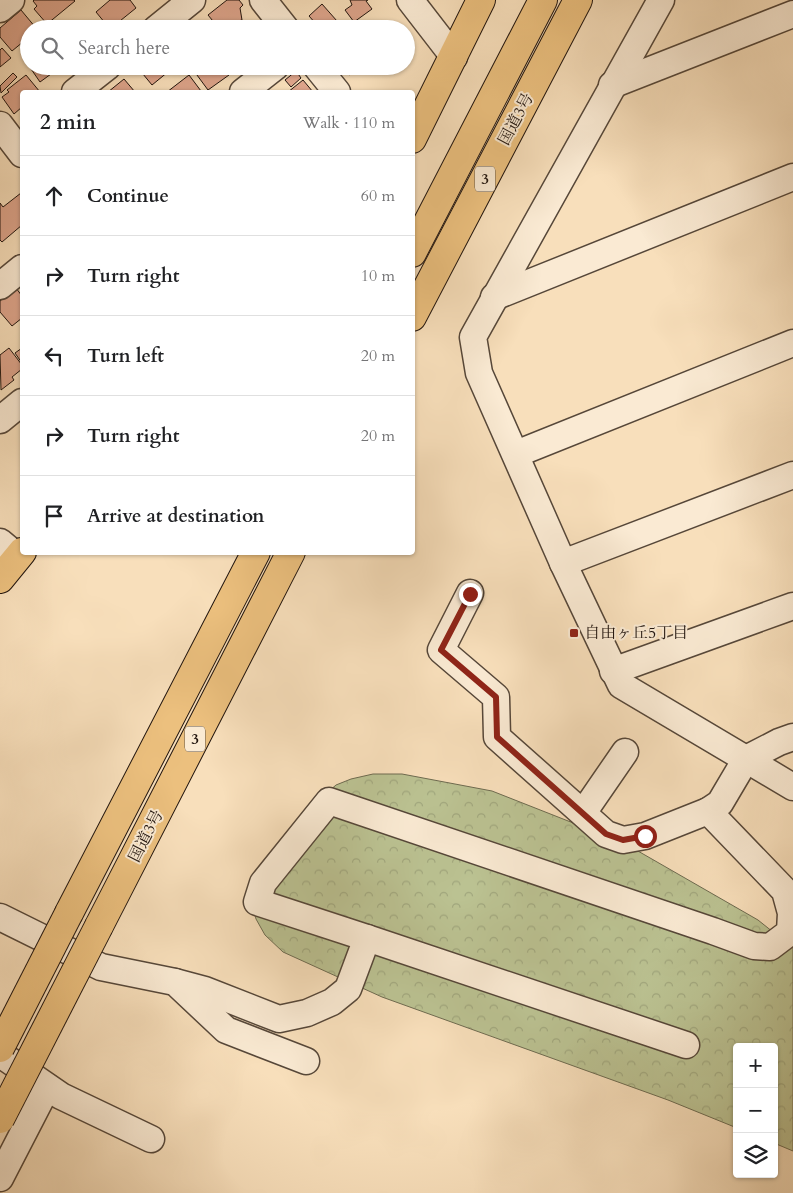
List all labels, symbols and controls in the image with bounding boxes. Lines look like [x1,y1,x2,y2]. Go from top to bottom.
search box [20,20,415,75]
icon: search [38,34,66,62]
text: Search here [78,35,170,61]
street label: 国道3号 [493,89,539,149]
text: 2 min [40,108,96,137]
text: Walk · 110 m [303,112,395,134]
road number: 3 [475,166,495,192]
icon: ahead [40,182,68,210]
text: Continue [87,183,169,209]
text: 60 m [361,185,395,207]
icon: right [40,262,68,290]
text: Turn right [87,263,179,289]
text: 10 m [361,265,395,287]
icon: left [40,342,68,370]
text: Turn left [87,343,164,369]
text: 20 m [361,345,395,367]
icon: right [40,422,68,450]
text: Turn right [87,423,179,449]
text: 20 m [361,425,395,447]
icon: arrive [40,502,68,530]
text: Arrive at destination [87,503,264,529]
route end [459,583,482,606]
place label: 自由ヶ丘5丁目 [584,622,688,644]
marker: 自由ヶ丘5丁目 [568,627,580,639]
road number: 3 [185,726,205,752]
street label: 国道3号 [123,806,169,866]
route start [634,825,657,848]
map controls [733,1043,778,1178]
button: + [733,1043,778,1088]
button: − [733,1088,778,1133]
button: layers [733,1133,778,1178]

